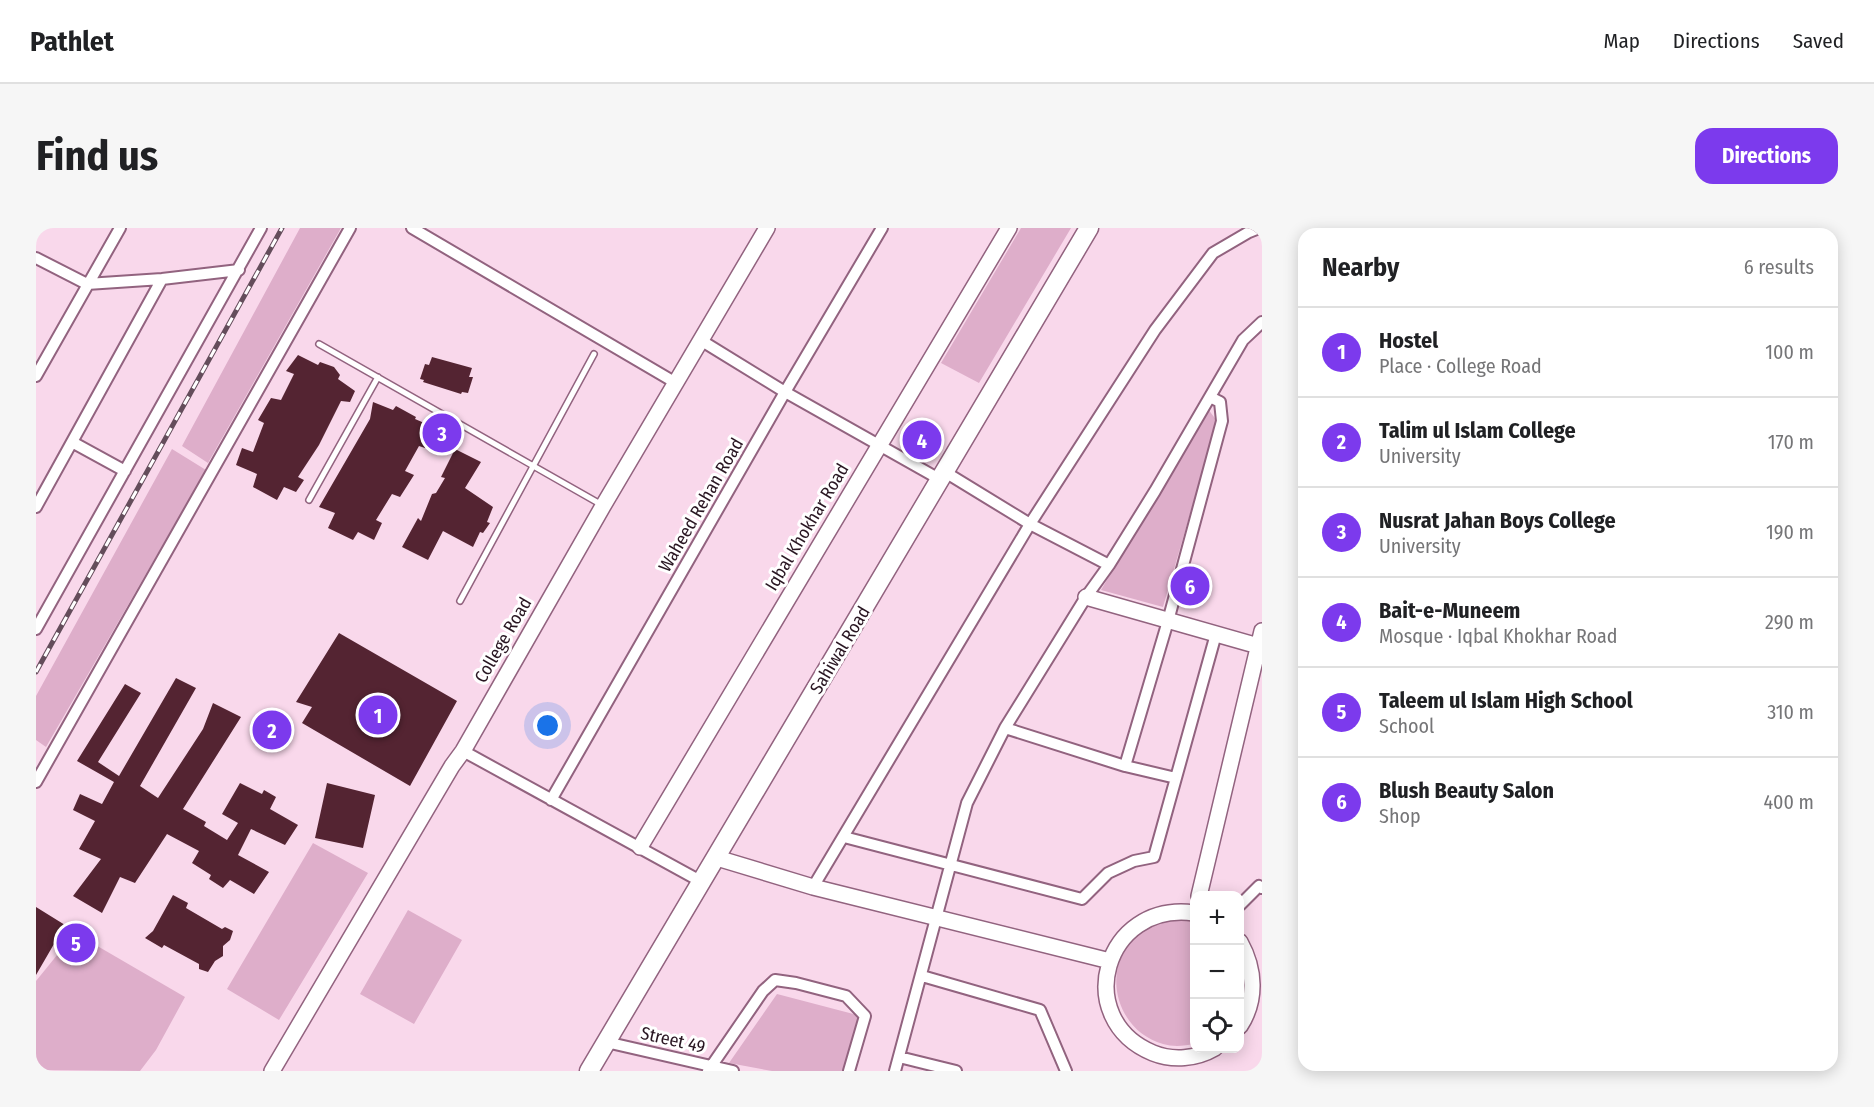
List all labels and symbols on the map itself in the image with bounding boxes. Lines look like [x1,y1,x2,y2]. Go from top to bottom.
pin: 3 [422,410,462,456]
pin: 4 [902,418,942,462]
street label: Waheed Rehan Road [654,434,748,576]
street label: Iqbal Khokhar Road [760,459,854,595]
pin: 6 [1170,564,1210,608]
street label: College Road [470,593,536,687]
street label: Sahiwal Road [805,602,875,698]
pin: 1 [358,692,398,738]
pin: 2 [252,708,292,752]
your location [533,711,562,740]
pin: 5 [56,920,96,966]
street label: Street 49 [639,1022,707,1058]

